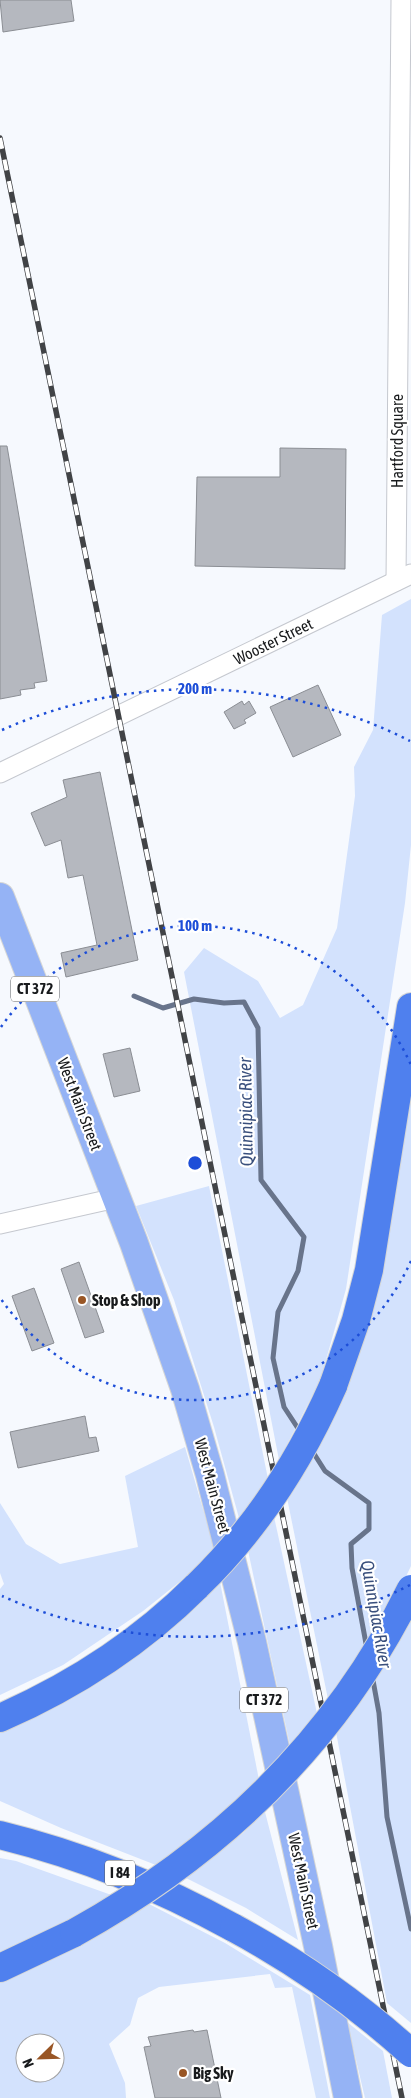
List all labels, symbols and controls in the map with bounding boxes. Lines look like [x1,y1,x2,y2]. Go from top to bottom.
street label: Hartford Square [388,394,407,488]
street label: Wooster Street [231,614,316,668]
text: 200 m [178,680,212,697]
text: 100 m [178,917,212,934]
road number: CT 372 [11,976,59,1002]
street label: West Main Street [54,1055,106,1153]
water label: Quinnipiac River [234,1057,257,1167]
centre of rings [186,1154,204,1172]
place label: Stop & Shop [92,1291,161,1309]
marker: Stop & Shop [76,1294,88,1306]
street label: West Main Street [192,1436,234,1536]
water label: Quinnipiac River [357,1558,396,1670]
road number: CT 372 [240,1688,288,1712]
street label: West Main Street [285,1831,323,1931]
road number: I 84 [105,1860,135,1886]
north arrow [15,2033,65,2083]
text: N [19,2056,37,2070]
place label: Big Sky [193,2064,234,2082]
marker: Big Sky [177,2067,189,2079]

